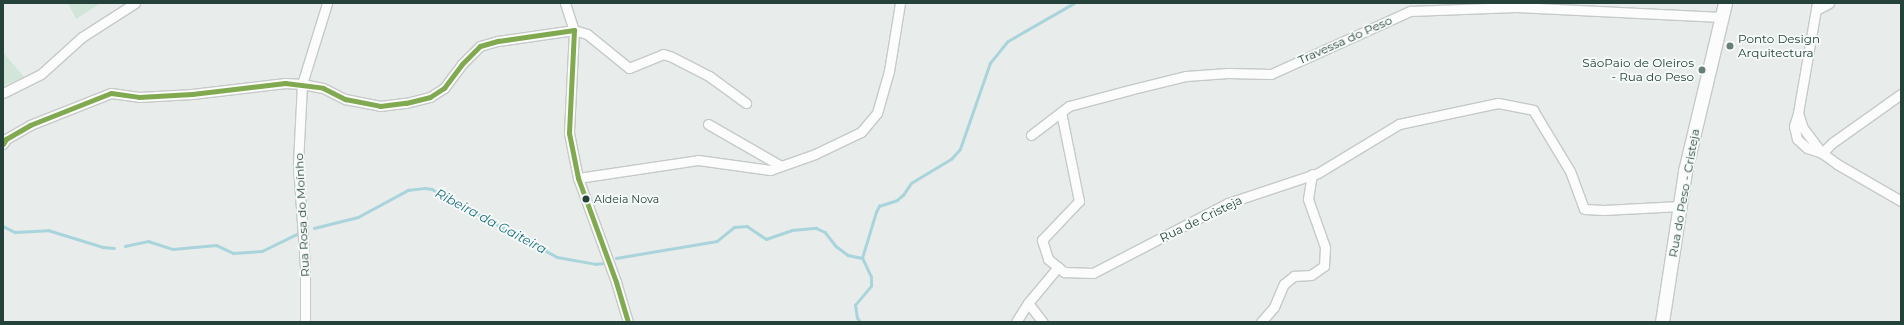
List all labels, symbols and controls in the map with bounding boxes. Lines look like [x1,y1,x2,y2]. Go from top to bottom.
street label: Travessa do Peso [1296,13,1394,67]
place label: Ponto Design Arquitectura [1738,32,1820,60]
marker: Ponto Design Arquitectura [1725,41,1735,51]
place label: SãoPaio de Oleiros - Rua do Peso [1582,56,1694,84]
marker: SãoPaio de Oleiros - Rua do Peso [1697,65,1707,75]
street label: Rua do Peso - Cristeja [1666,128,1702,258]
street label: Rua Rosa do Moínho [292,153,312,277]
water label: Ribeira da Gaiteira [433,185,549,257]
place label: Aldeia Nova [594,192,659,206]
street label: Rua de Cristeja [1157,193,1245,245]
marker: Aldeia Nova [581,194,591,204]

